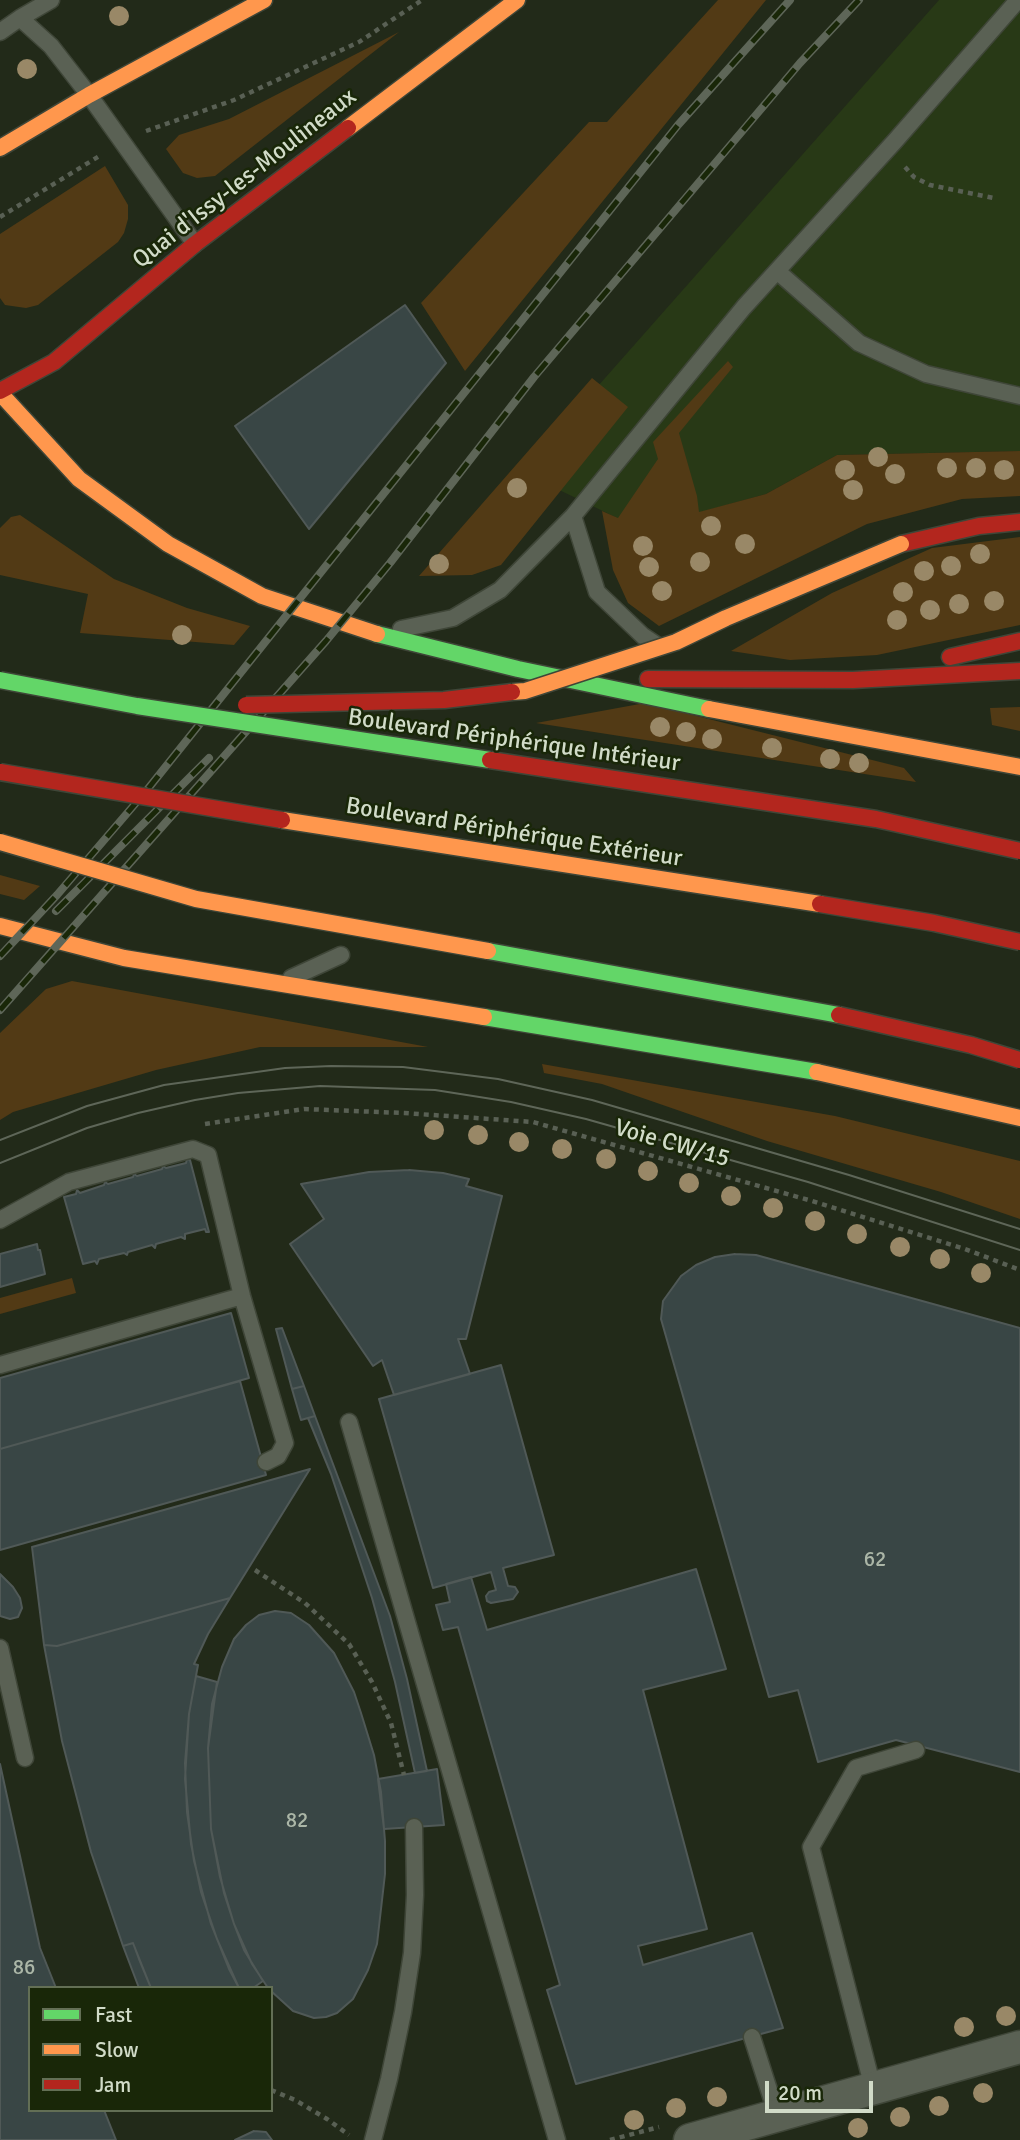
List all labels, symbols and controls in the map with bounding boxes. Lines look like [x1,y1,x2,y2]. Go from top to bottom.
street label: Quai d'Issy-les-Moulineaux [128,83,362,275]
street label: Boulevard Périphérique Intérieur [346,703,682,779]
street label: Boulevard Périphérique Extérieur [344,792,684,874]
street label: Voie CW/15 [611,1114,733,1174]
house number: 62 [864,1547,886,1573]
house number: 82 [286,1808,308,1834]
house number: 86 [13,1955,35,1981]
legend [28,1986,273,2112]
text: Fast [95,2002,132,2028]
text: Slow [95,2037,139,2063]
scale bar [768,2066,876,2110]
text: Jam [95,2072,131,2098]
text: 20 m [778,2080,822,2106]

